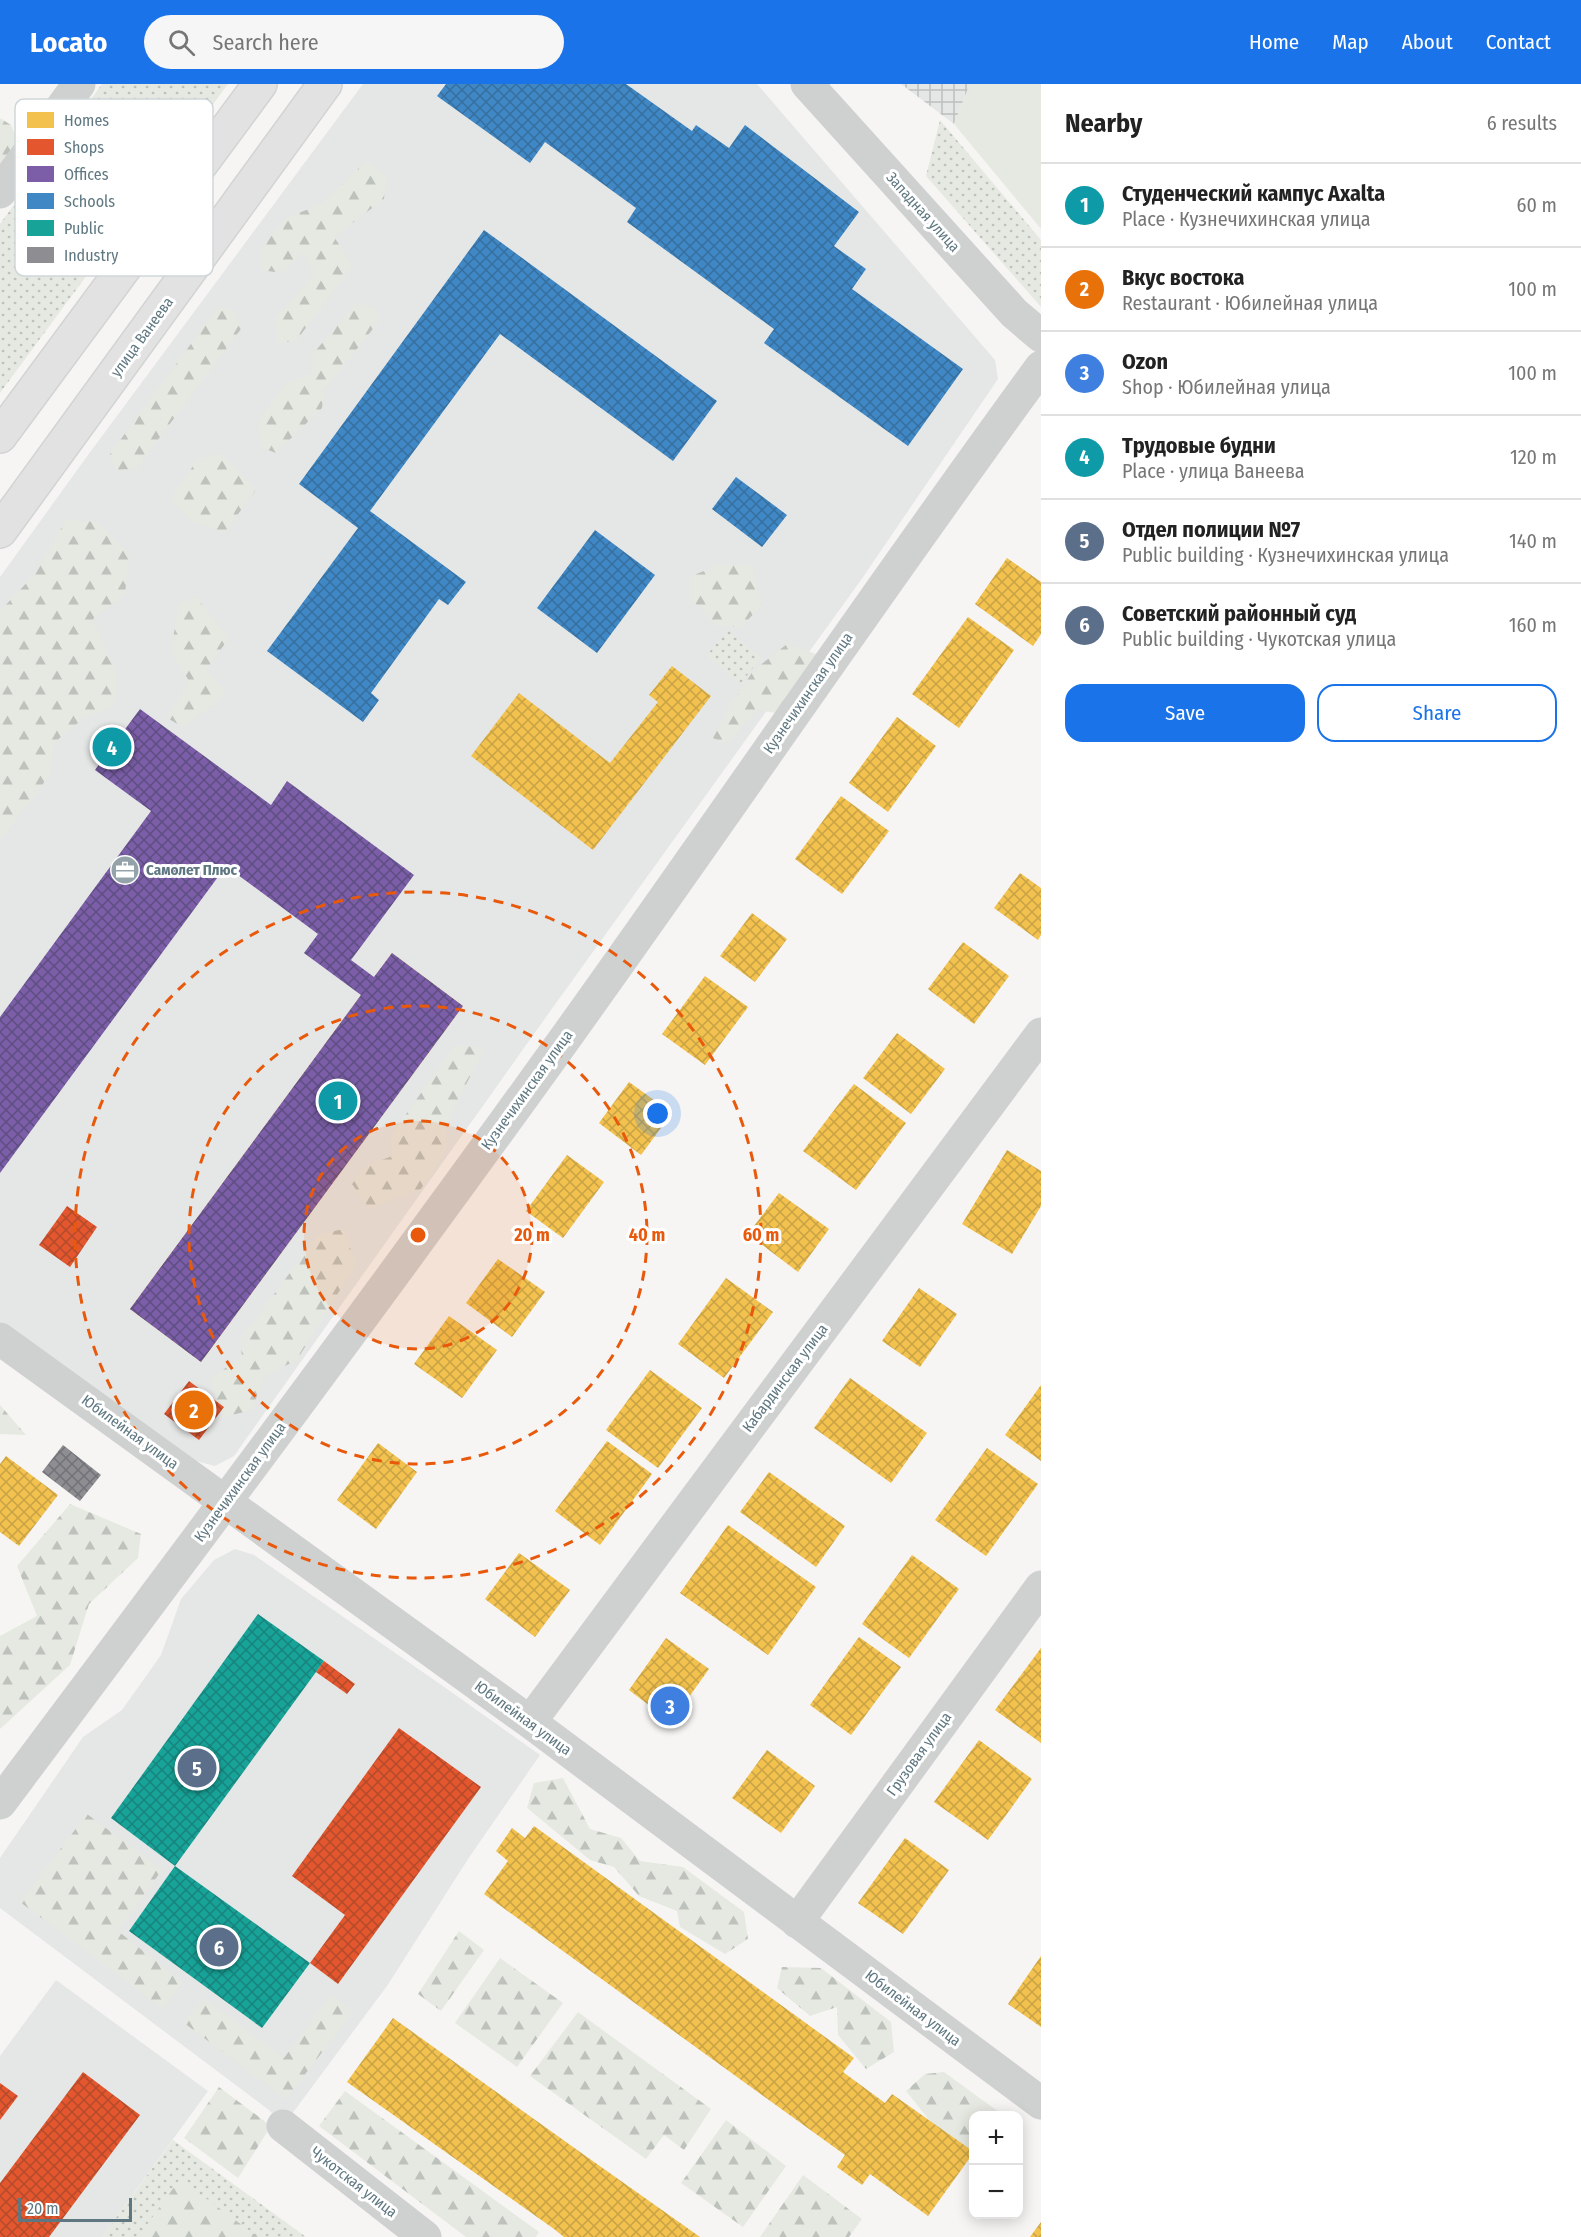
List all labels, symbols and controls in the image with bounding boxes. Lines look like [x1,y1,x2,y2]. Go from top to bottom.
search box [144,15,564,69]
text: Locato [30,26,108,59]
icon: search [165,26,198,59]
text: Search here [213,29,319,56]
text: Home [1249,29,1299,55]
text: Map [1332,29,1369,55]
text: About [1402,29,1453,55]
text: Contact [1486,29,1551,55]
legend [15,99,213,276]
text: Nearby [1065,108,1142,139]
text: Homes [64,111,109,130]
text: 6 results [1487,111,1557,135]
text: Shops [64,138,104,157]
text: Offices [64,165,109,184]
street label: Западная улица [882,168,964,256]
text: Студенческий кампус Axalta [1122,180,1385,207]
text: Schools [64,192,115,211]
text: 1 [1080,193,1089,217]
text: 60 m [1517,193,1557,217]
text: Place · Кузнечихинская улица [1122,207,1371,231]
text: Public [64,219,104,238]
text: Industry [64,246,119,265]
text: Вкус востока [1122,264,1244,291]
text: 2 [1080,277,1089,301]
text: 100 m [1508,277,1557,301]
text: Restaurant · Юбилейная улица [1122,291,1378,315]
street label: улица Ванеева [107,294,177,380]
text: Ozon [1122,348,1168,375]
text: 3 [1080,361,1089,385]
text: 100 m [1508,361,1557,385]
text: Shop · Юбилейная улица [1122,375,1331,399]
text: Трудовые будни [1122,432,1276,459]
text: 4 [1079,445,1090,469]
text: 120 m [1510,445,1557,469]
text: Place · улица Ванеева [1122,459,1305,483]
text: Отдел полиции №7 [1122,516,1300,543]
text: 5 [1080,529,1089,553]
text: 140 m [1509,529,1557,553]
text: Public building · Кузнечихинская улица [1122,543,1449,567]
text: Советский районный суд [1122,600,1356,627]
text: 6 [1079,613,1090,637]
text: 160 m [1509,613,1557,637]
text: Public building · Чукотская улица [1122,627,1396,651]
street label: Кузнечихинская улица [759,629,857,757]
button: Save [1065,684,1305,742]
button: Share [1317,684,1557,742]
pin: 4 [92,724,132,770]
office icon: Самолет Плюс [109,854,141,886]
place label: Самолет Плюс [146,861,238,879]
street label: Кузнечихинская улица [477,1027,577,1153]
pin: 1 [318,1078,358,1124]
your location [643,1099,672,1128]
text: 20 m [513,1224,550,1246]
text: 40 m [629,1224,665,1246]
text: 60 m [743,1224,779,1246]
centre of rings [408,1225,428,1245]
street label: Кабардинская улица [738,1320,832,1436]
pin: 2 [174,1388,214,1432]
street label: Юбилейная улица [78,1391,182,1473]
street label: Кузнечихинская улица [190,1419,290,1545]
street label: Юбилейная улица [471,1677,575,1759]
pin: 3 [650,1684,690,1728]
street label: Грузовая улица [883,1709,955,1799]
pin: 5 [178,1746,216,1790]
pin: 6 [200,1924,238,1970]
street label: Юбилейная улица [862,1966,964,2050]
map controls [969,2111,1023,2219]
button: + [969,2111,1023,2165]
street label: Чукотская улица [307,2143,401,2221]
button: − [969,2165,1023,2219]
scale bar [18,2195,132,2222]
text: 20 m [27,2199,58,2218]

